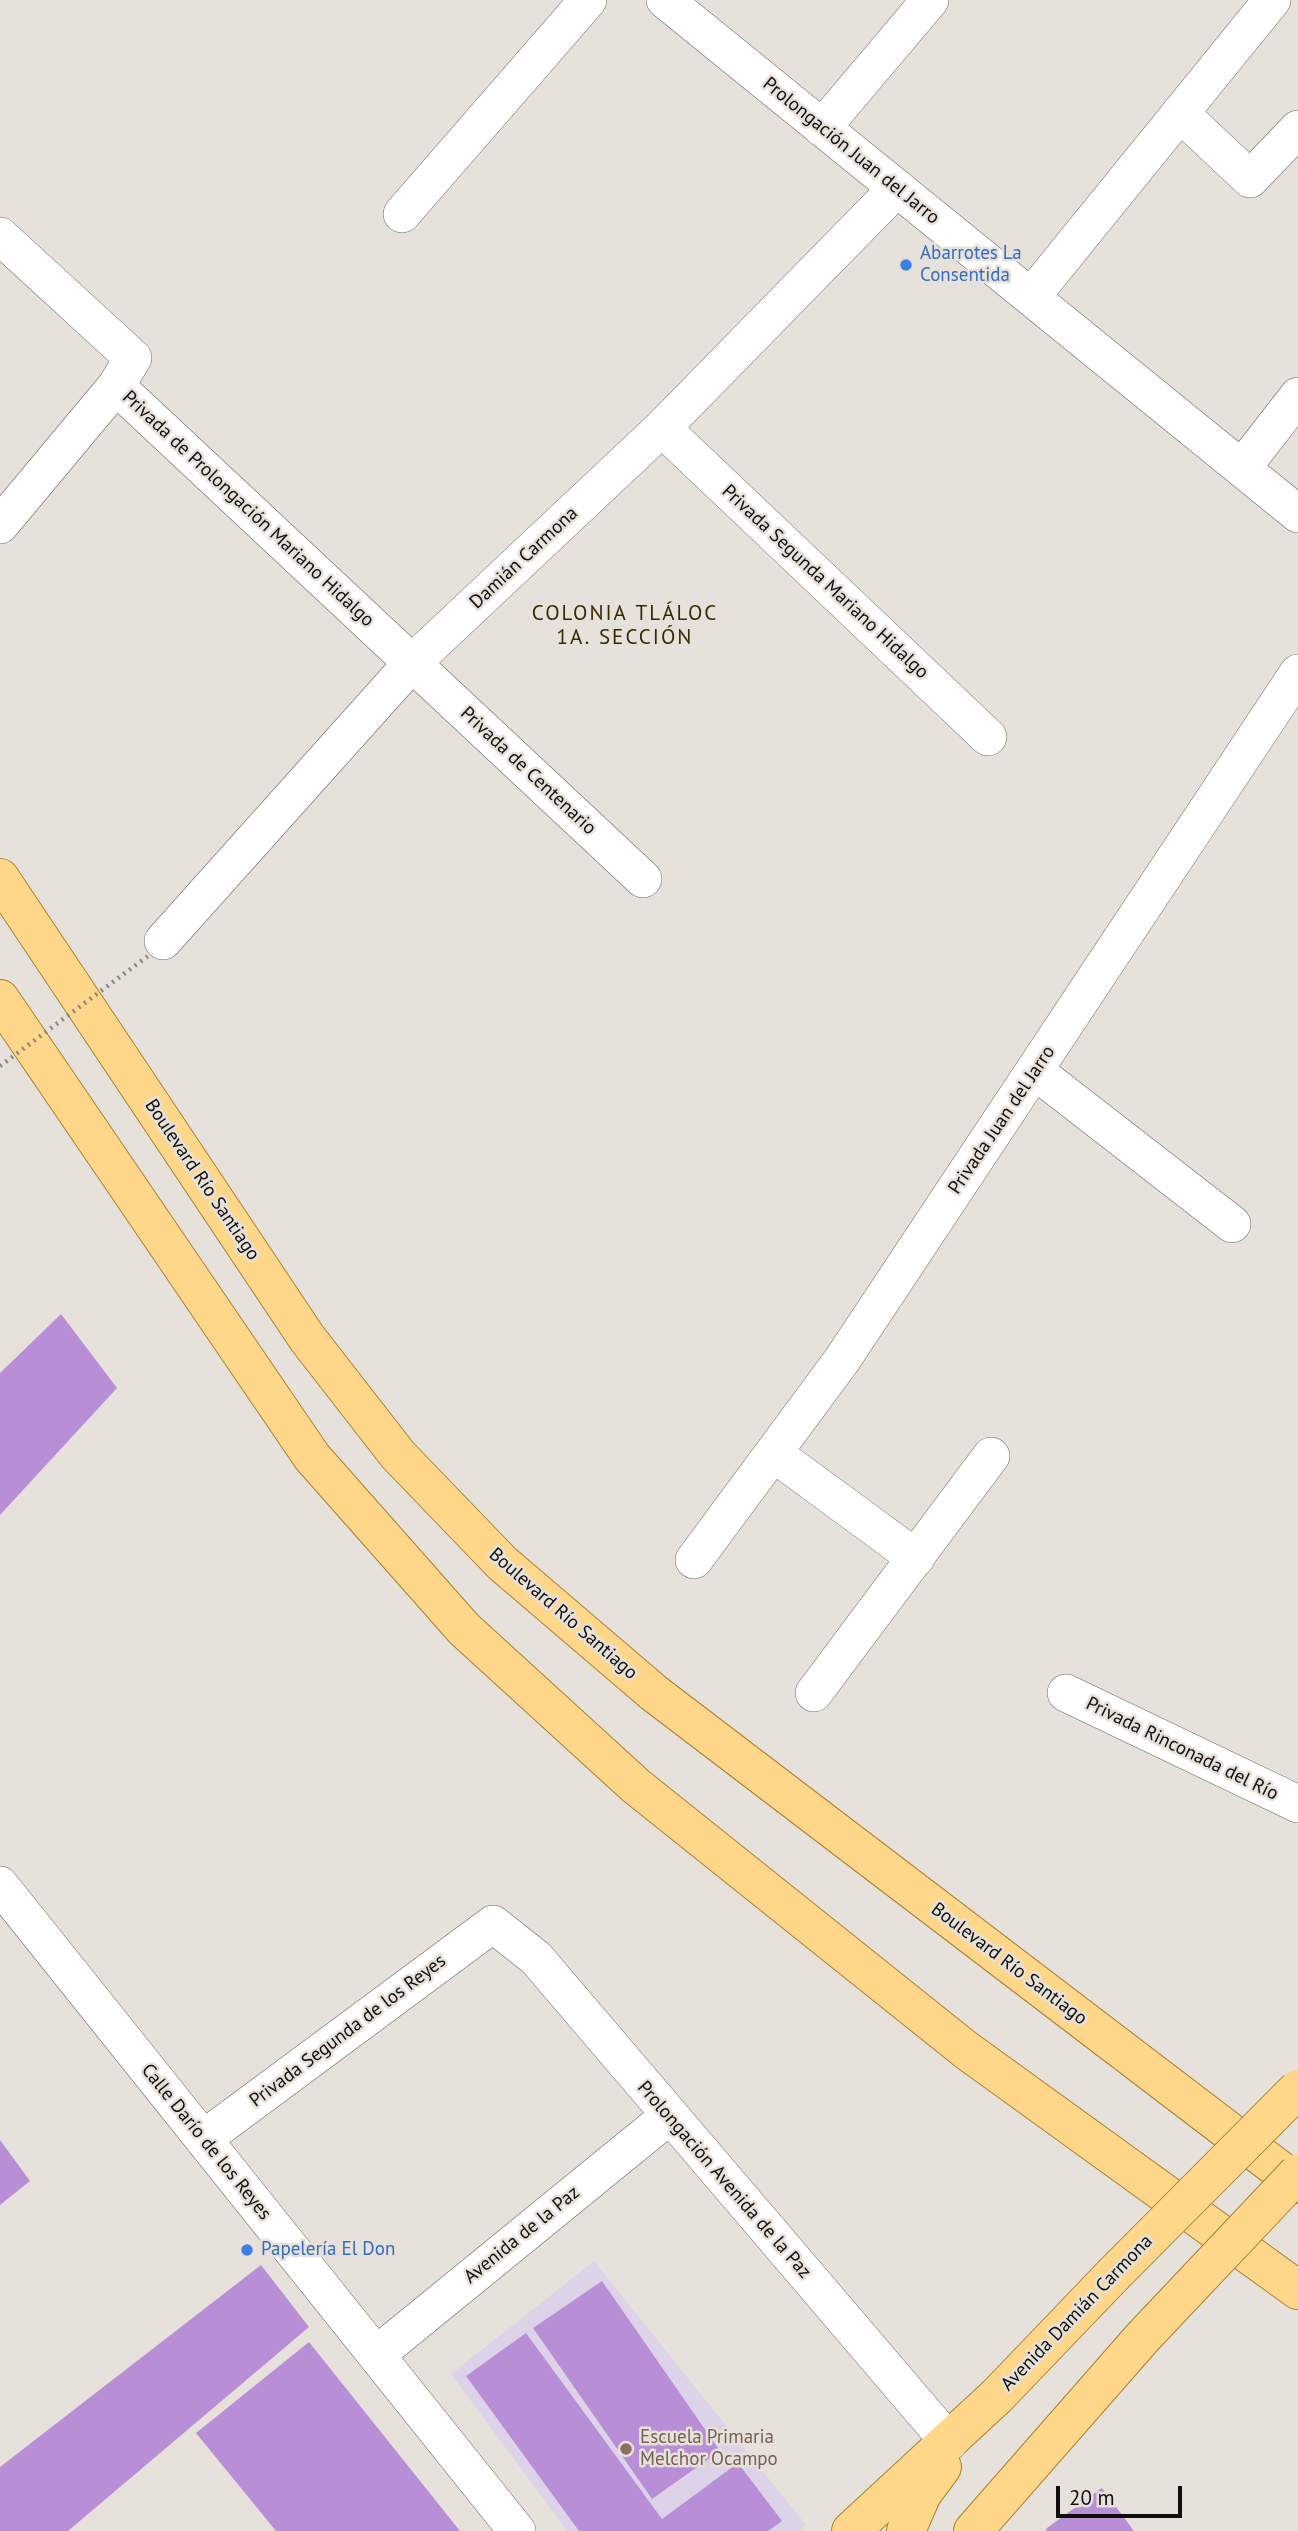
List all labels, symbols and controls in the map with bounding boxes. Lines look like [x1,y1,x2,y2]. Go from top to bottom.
street label: Prolongación Juan del Jarro [758,73,944,229]
place label: Abarrotes La Consentida [920,243,1022,287]
marker: Abarrotes La Consentida [898,257,914,273]
street label: Privada de Prolongación Mariano Hidalgo [117,386,379,632]
street label: Privada Segunda Mariano Hidalgo [717,480,933,684]
street label: Damián Carmona [465,502,583,614]
district label: COLONIA TLÁLOC 1A. SECCIÓN [533,601,717,651]
street label: Privada de Centenario [455,702,601,840]
street label: Privada Juan del Jarro [944,1041,1060,1199]
street label: Boulevard Río Santiago [140,1095,264,1265]
street label: Boulevard Río Santiago [484,1543,642,1685]
street label: Privada Rinconada del Río [1082,1692,1282,1806]
street label: Boulevard Río Santiago [927,1898,1091,2030]
street label: Privada Segunda de los Reyes [245,1950,451,2112]
street label: Calle Darío de los Reyes [136,2059,276,2225]
street label: Prolongación Avenida de la Paz [632,2077,816,2283]
street label: Avenida de la Paz [460,2181,584,2289]
street label: Avenida Damián Carmona [996,2230,1158,2396]
place label: Papelería El Don [261,2239,395,2261]
marker: Papelería El Don [239,2242,255,2258]
place label: Escuela Primaria Melchor Ocampo [640,2427,778,2471]
marker: Escuela Primaria Melchor Ocampo [618,2441,634,2457]
scale bar [1060,2472,1186,2516]
text: 20 m [1069,2484,1115,2511]

